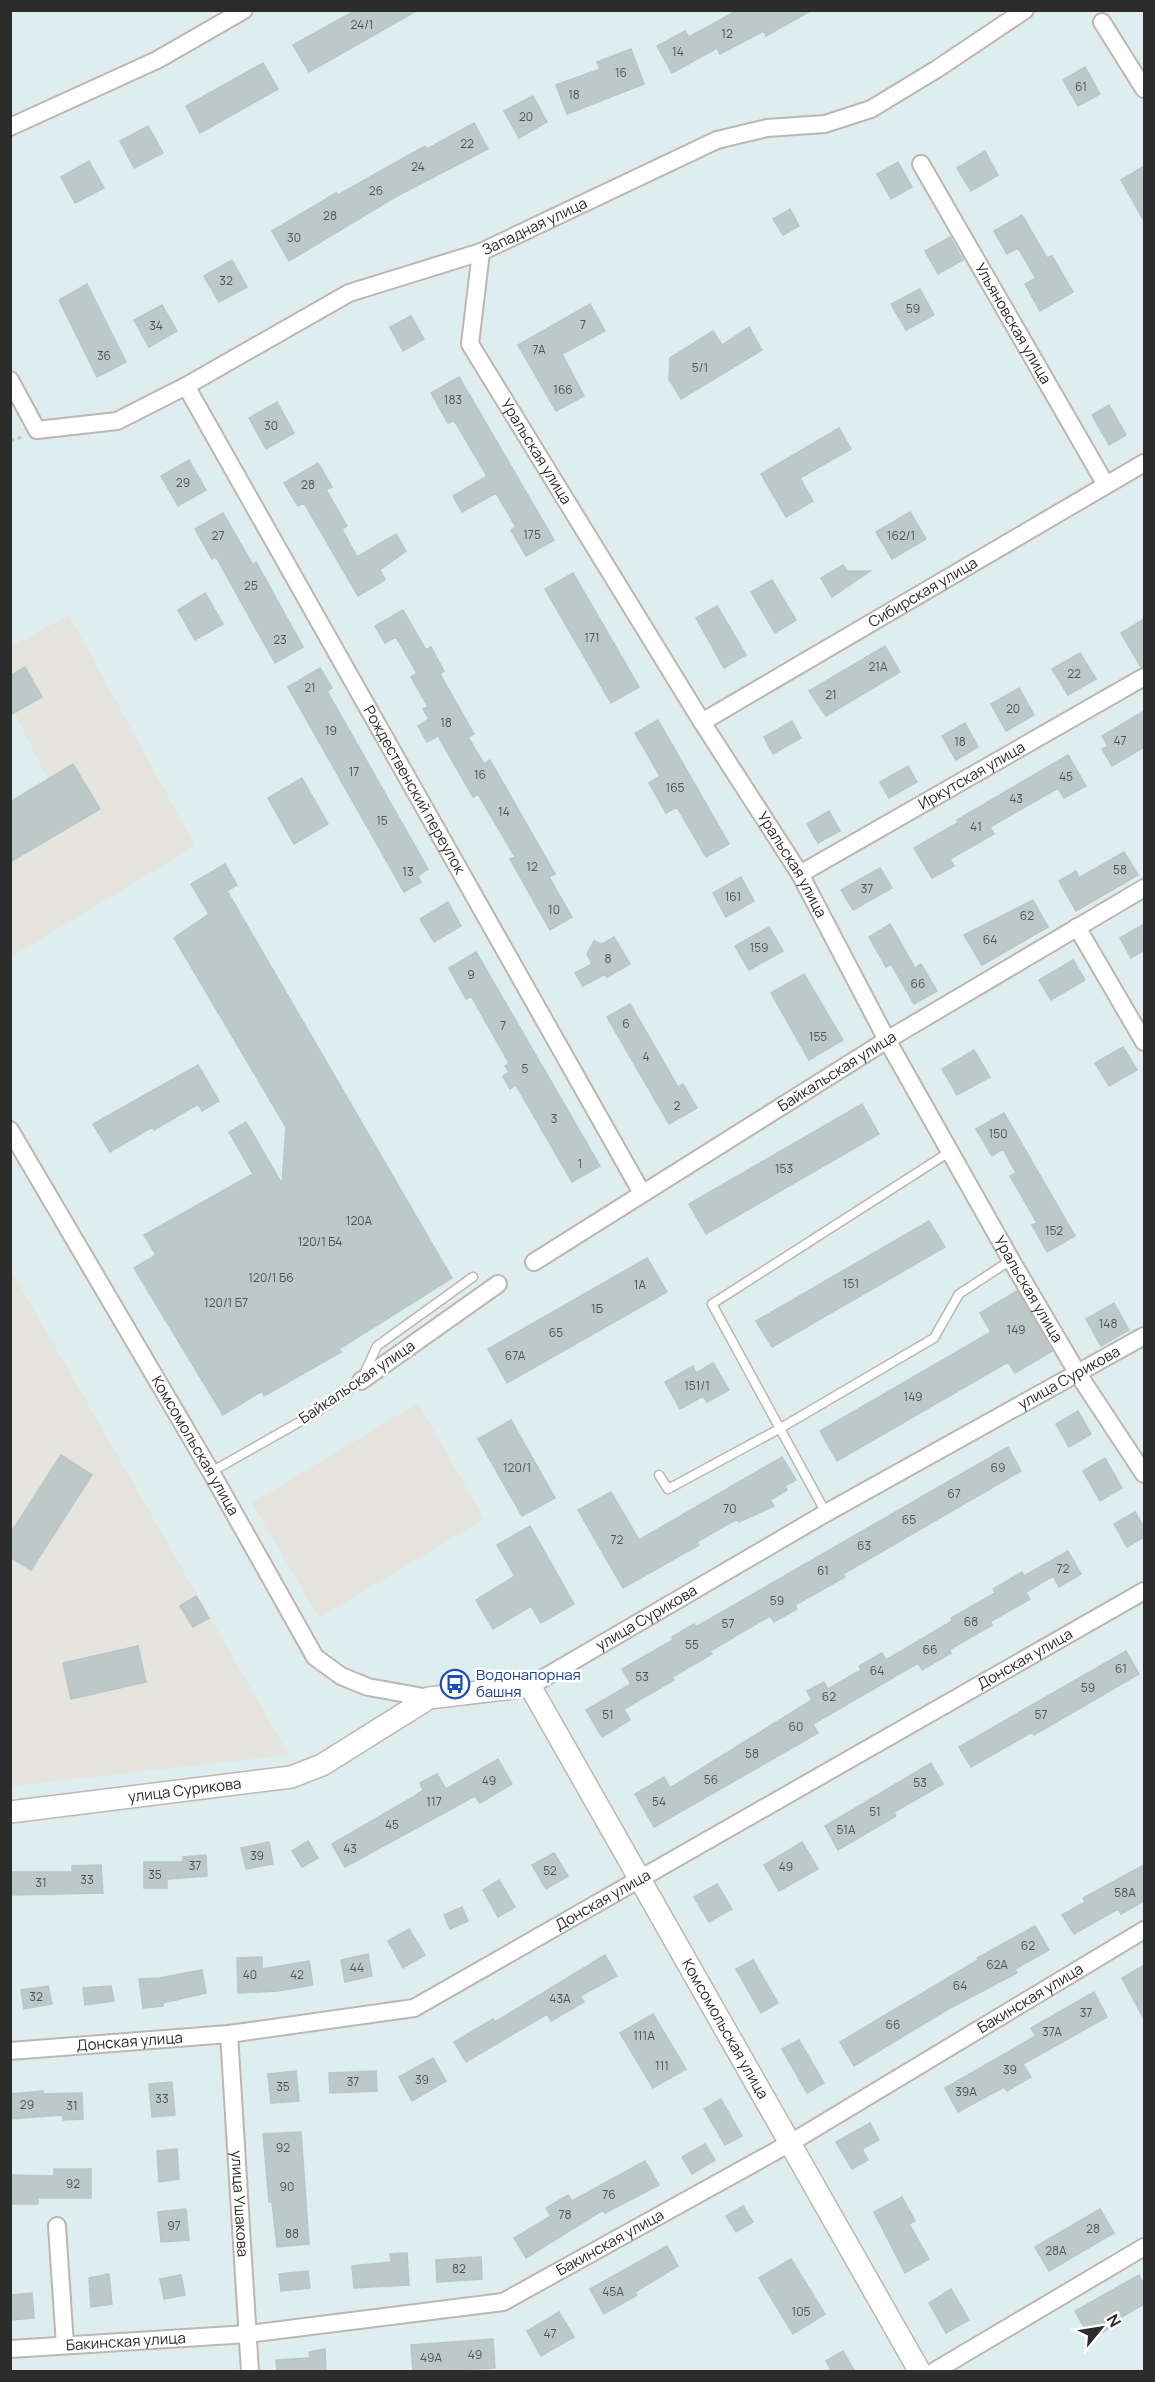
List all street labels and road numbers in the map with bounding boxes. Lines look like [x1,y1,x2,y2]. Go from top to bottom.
street label: Западная улица [478,192,591,260]
street label: Ульяновская улица [970,259,1057,388]
street label: Уральская улица [496,395,577,508]
street label: Сибирская улица [864,552,981,632]
street label: Рождественский переулок [359,702,471,878]
street label: Иркутская улица [914,736,1029,814]
street label: Уральская улица [752,807,832,921]
street label: Байкальская улица [774,1026,900,1116]
street label: Уральская улица [989,1232,1068,1346]
street label: Байкальская улица [294,1335,419,1428]
street label: улица Сурикова [1014,1340,1124,1414]
street label: Комсомольская улица [147,1372,244,1519]
street label: улица Сурикова [592,1580,701,1655]
street label: Донская улица [973,1623,1076,1694]
street label: улица Сурикова [127,1772,242,1807]
street label: Донская улица [551,1864,654,1935]
street label: Комсомольская улица [677,1955,774,2103]
street label: Бакинская улица [973,1958,1087,2038]
street label: Донская улица [76,2027,184,2056]
street label: улица Ушакова [226,2150,254,2258]
street label: Бакинская улица [552,2204,668,2280]
street label: Бакинская улица [65,2327,186,2355]

